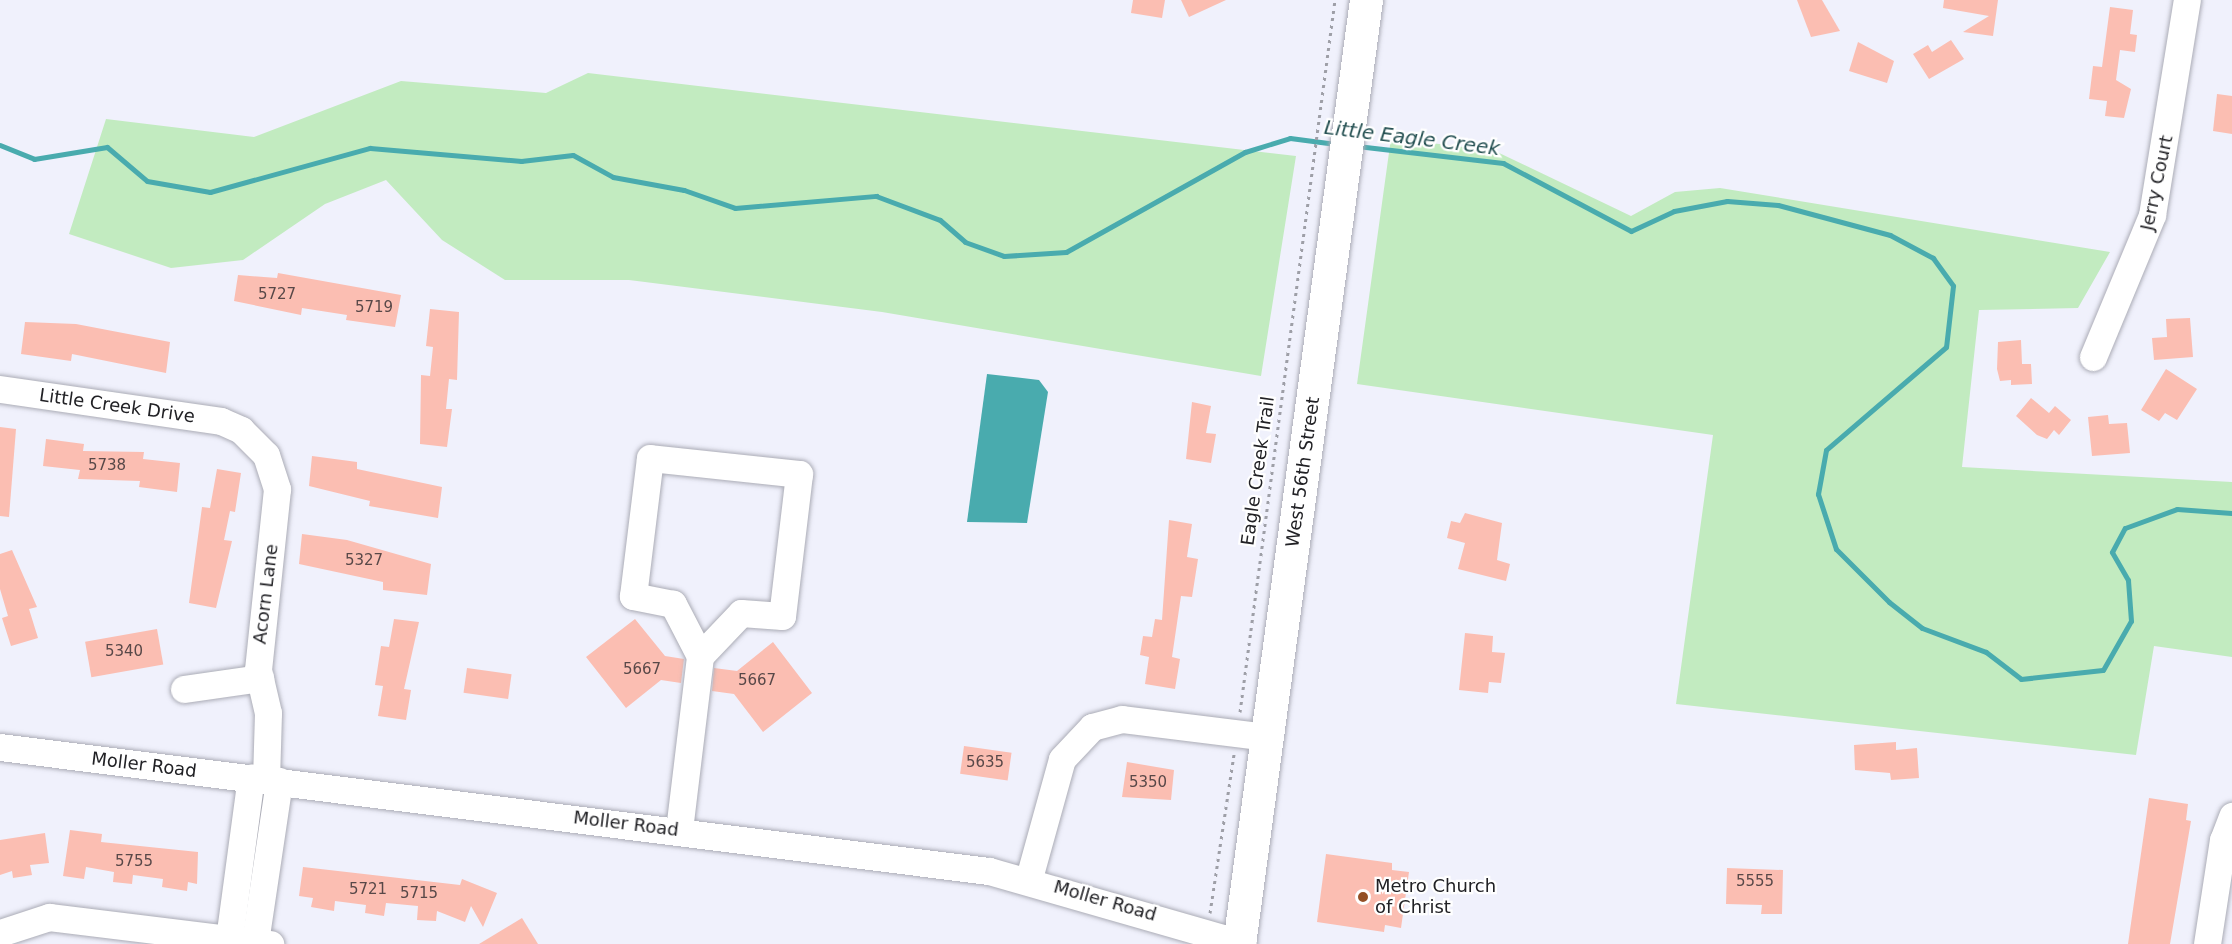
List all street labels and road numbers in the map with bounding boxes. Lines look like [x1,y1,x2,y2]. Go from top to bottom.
street label: Jerry Court [2136,133,2178,233]
street label: Little Creek Drive [38,384,196,428]
street label: Eagle Creek Trail [1237,395,1279,547]
street label: West 56th Street [1282,395,1324,549]
street label: Acorn Lane [249,543,283,645]
street label: Moller Road [90,748,198,782]
street label: Moller Road [572,807,680,841]
street label: Moller Road [1051,876,1159,926]

